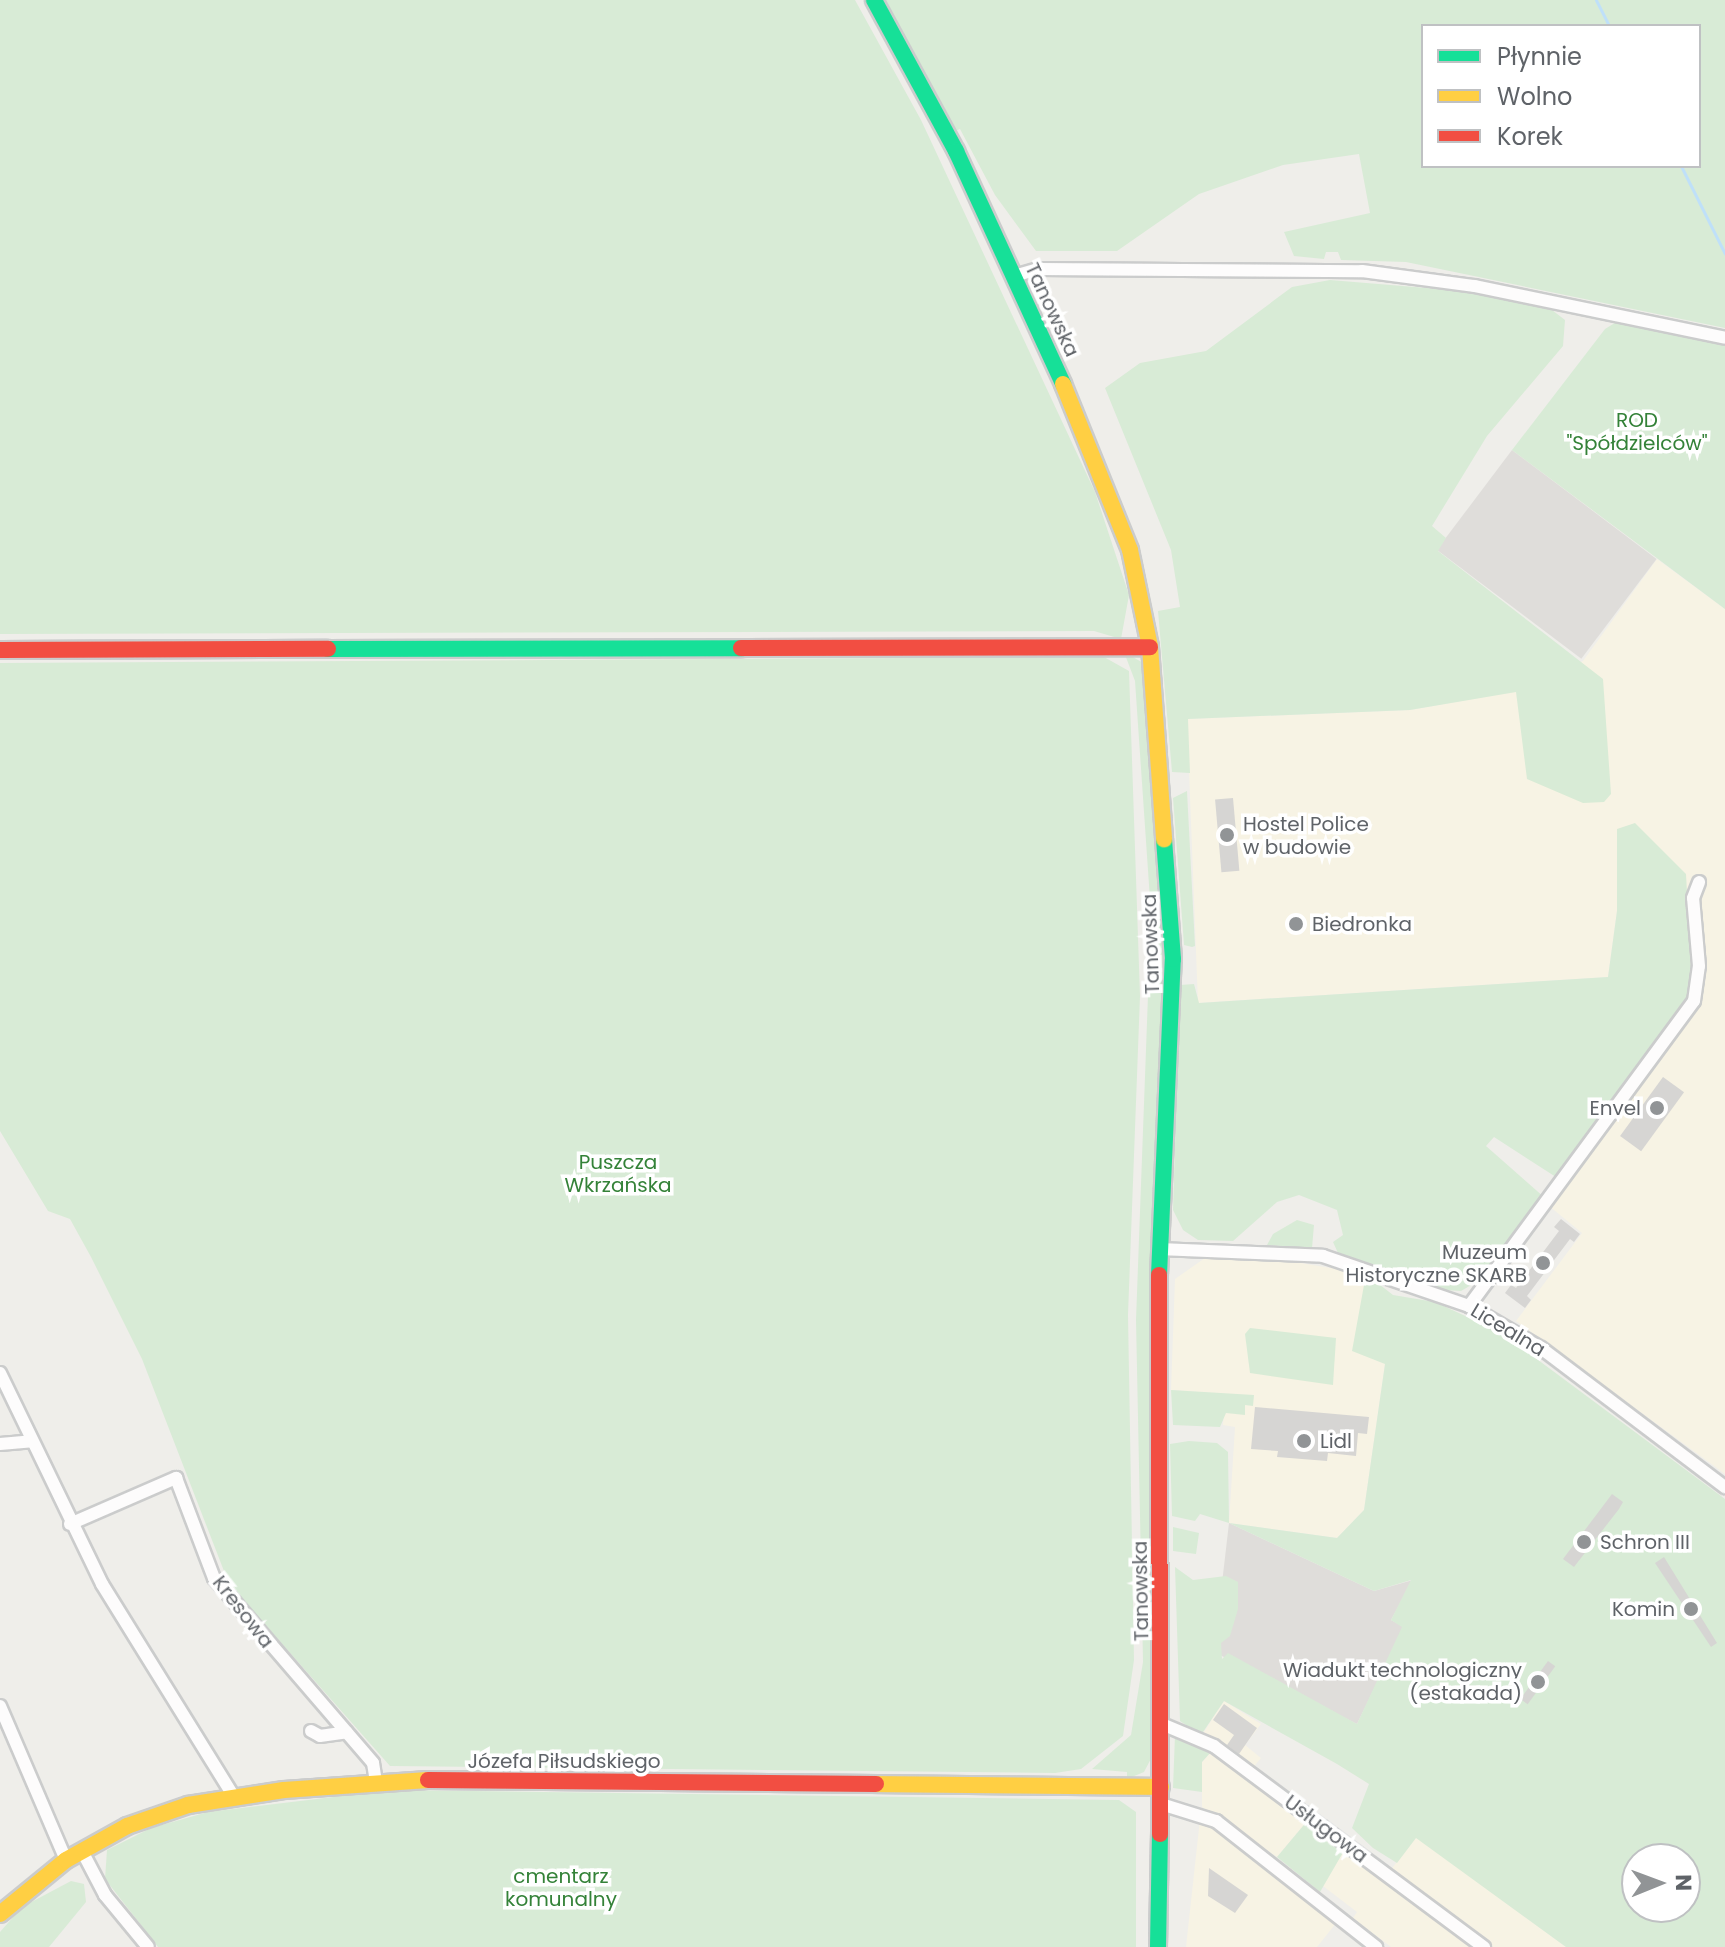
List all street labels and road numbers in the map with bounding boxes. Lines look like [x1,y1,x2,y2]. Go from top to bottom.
street label: Tanowska [1020,259,1084,361]
street label: Tanowska [1137,893,1165,995]
street label: Licealna [1466,1298,1550,1362]
street label: Tanowska [1128,1540,1154,1642]
street label: Kresowa [207,1571,279,1653]
street label: Józefa Piłsudskiego [468,1749,660,1773]
street label: Usługowa [1280,1790,1372,1868]

